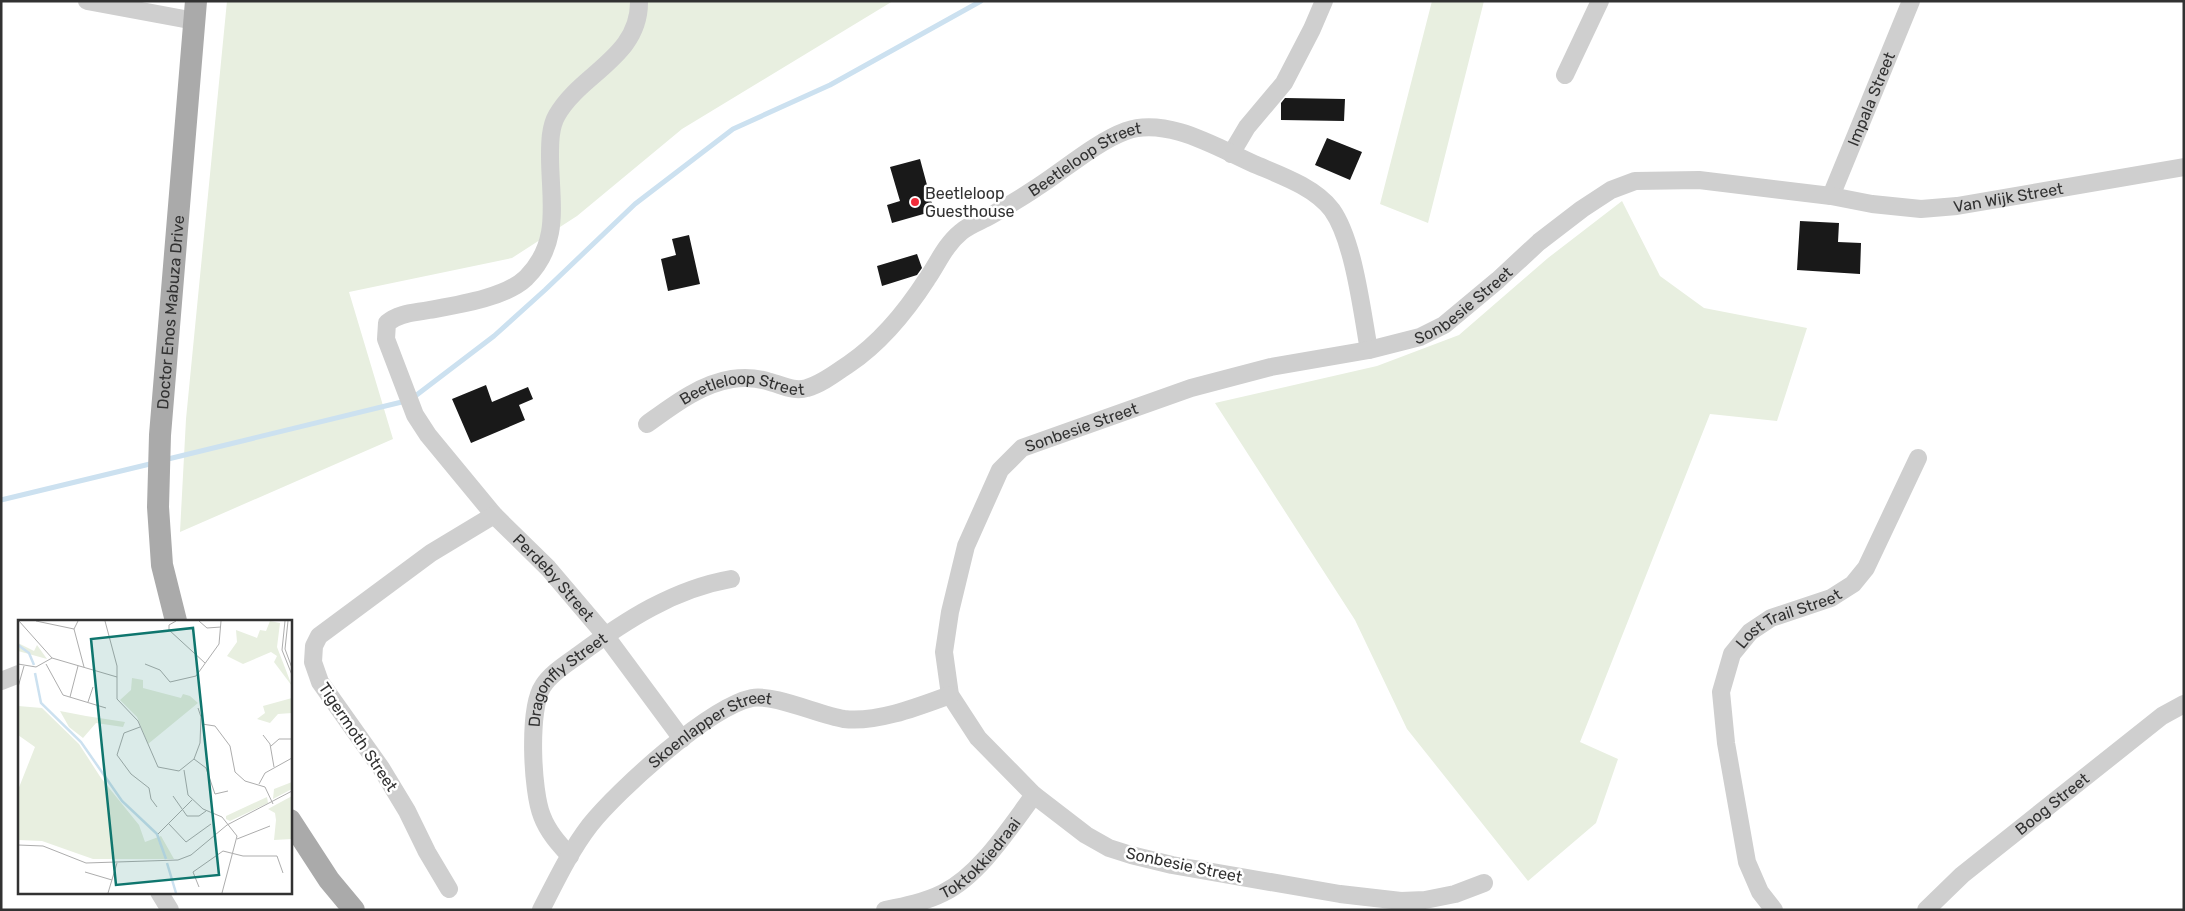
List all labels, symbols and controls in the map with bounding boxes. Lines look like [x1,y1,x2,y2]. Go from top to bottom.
street label: Impala Street [1843,49,1899,149]
street label: Beetleloop Street [1024,118,1142,200]
street label: Van Wijk Street [1952,178,2065,216]
place label: Beetleloop Guesthouse [925,184,1015,221]
marker: Beetleloop Guesthouse [909,196,921,208]
street label: Doctor Enos Mabuza Drive [153,214,188,410]
street label: Sonbesie Street [1412,262,1516,348]
street label: Beetleloop Street [676,368,805,409]
street label: Sonbesie Street [1022,398,1140,456]
street label: Perdeby Street [509,530,598,625]
street label: Lost Trail Street [1731,584,1845,652]
inset map [18,620,291,894]
street label: Dragonfly Street [524,628,610,728]
street label: Tigermoth Street [315,679,401,795]
street label: Skoenlapper Street [644,688,773,772]
street label: Boog Street [2011,768,2093,839]
street label: Toktokkiedraai [937,814,1024,902]
street label: Sonbesie Street [1124,843,1244,887]

